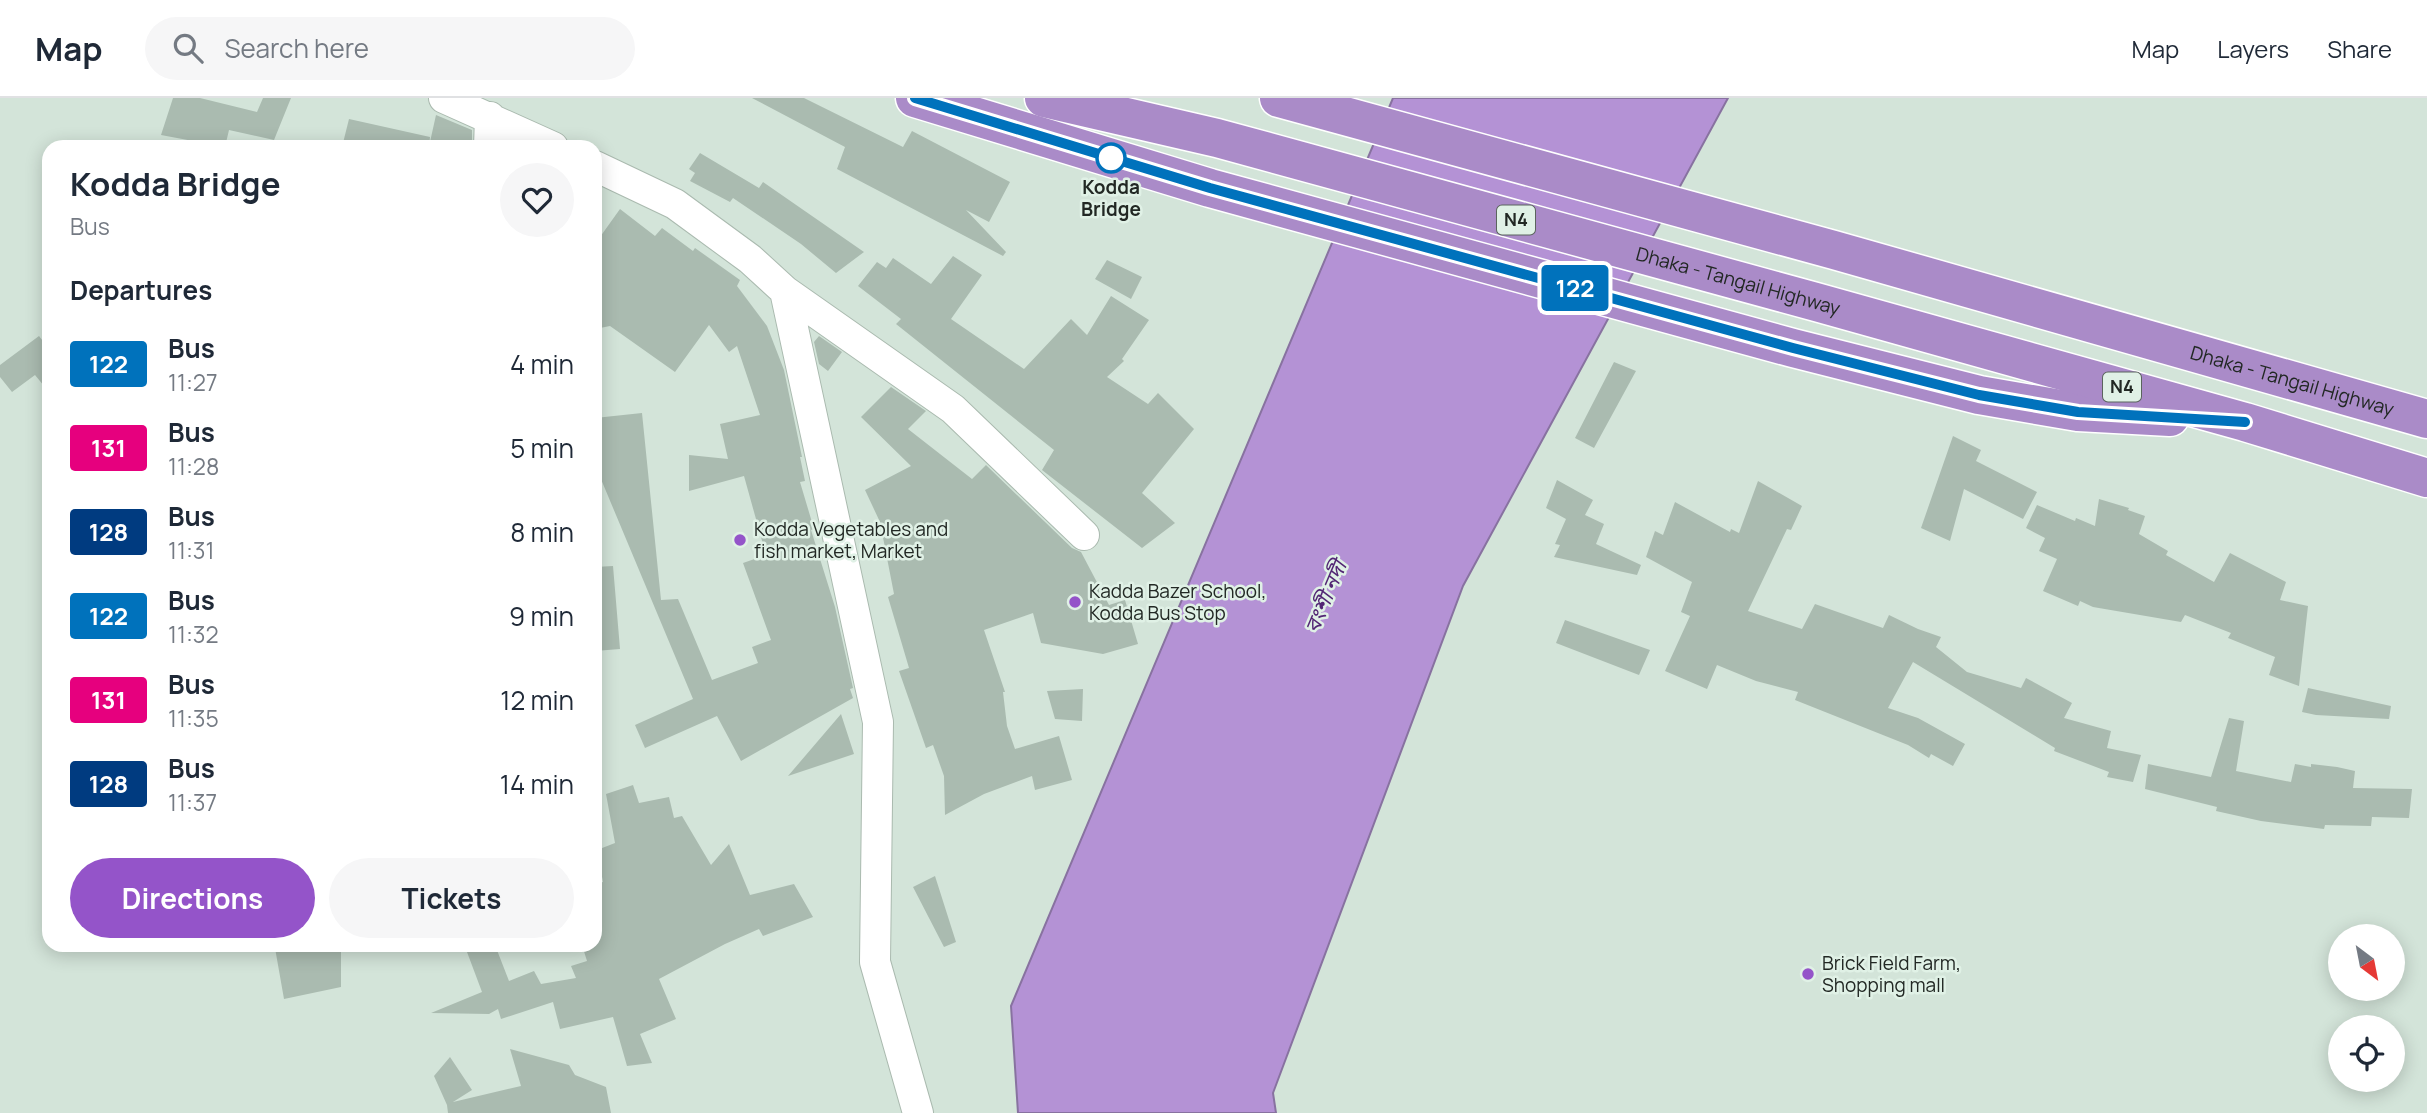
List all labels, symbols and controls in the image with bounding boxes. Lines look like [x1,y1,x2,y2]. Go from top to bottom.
search box [145,17,635,80]
text: Map [35,26,103,71]
icon: search [169,29,207,67]
text: Search here [225,30,369,66]
text: Map [2132,32,2179,65]
text: Layers [2217,32,2289,65]
text: Share [2327,32,2392,65]
marker: Kodda Bridge [1096,143,1126,173]
text: Kodda Bridge [70,161,281,206]
button: heart [500,163,574,237]
place label: Kodda Bridge [1081,174,1141,222]
road number: N4 [1497,205,1535,234]
text: Bus [70,210,110,242]
street label: Dhaka - Tangail Highway [1633,240,1843,321]
line badge: 122 [1535,265,1615,311]
text: 122 [1555,271,1595,304]
text: Departures [70,272,212,308]
text: Bus [168,330,215,366]
street label: Dhaka - Tangail Highway [2187,339,2397,422]
text: 4 min [510,346,574,382]
text: 122 [89,347,128,380]
text: 11:27 [168,366,217,398]
road number: N4 [2103,372,2141,402]
text: Bus [168,414,215,450]
text: 5 min [510,430,574,466]
text: 131 [91,431,126,464]
text: 11:28 [168,450,219,482]
text: Bus [168,498,215,534]
text: 8 min [510,514,574,550]
text: 128 [89,515,128,548]
place label: Kodda Vegetables and fish market, Market [754,516,948,564]
marker: Kodda Vegetables and fish market, Market [732,532,748,548]
text: 11:31 [168,534,215,566]
water label: বংশী নদী [1297,552,1354,637]
place label: Kadda Bazer School, Kodda Bus Stop [1089,578,1266,626]
text: Bus [168,582,215,618]
marker: Kadda Bazer School, Kodda Bus Stop [1067,594,1083,610]
text: 9 min [509,598,574,634]
text: 122 [89,599,128,632]
text: 11:32 [168,618,219,650]
text: Bus [168,666,215,702]
text: 12 min [500,682,574,718]
text: 131 [91,683,126,716]
text: 11:35 [168,702,219,734]
text: Bus [168,750,215,786]
text: 14 min [500,766,574,802]
text: 128 [89,767,128,800]
text: 11:37 [168,786,217,818]
button: Directions [70,858,315,938]
button: Tickets [329,858,574,938]
north arrow [2328,924,2404,1001]
map controls [2328,924,2405,1092]
place label: Brick Field Farm, Shopping mall [1822,950,1961,998]
marker: Brick Field Farm, Shopping mall [1800,966,1816,982]
button: locate [2328,1015,2405,1092]

